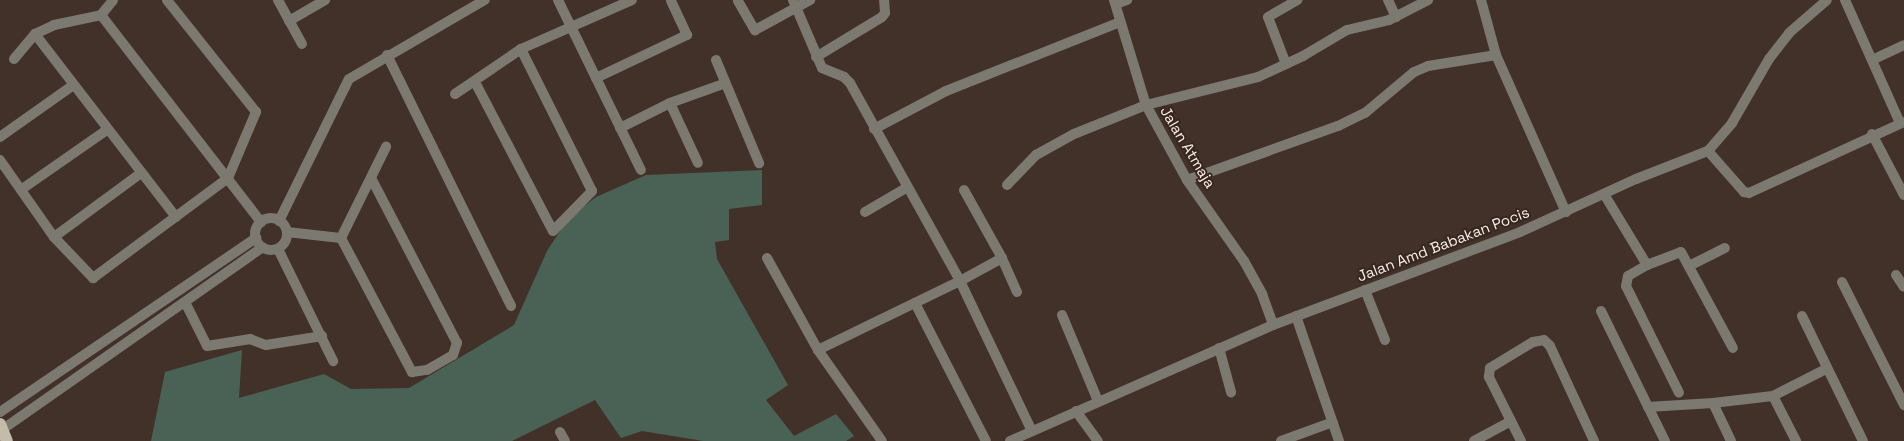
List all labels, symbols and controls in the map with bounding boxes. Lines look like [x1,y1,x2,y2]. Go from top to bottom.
street label: Jalan Atmaja [1156,103,1220,191]
street label: Jalan Amd Babakan Pocis [1354,203,1532,285]

